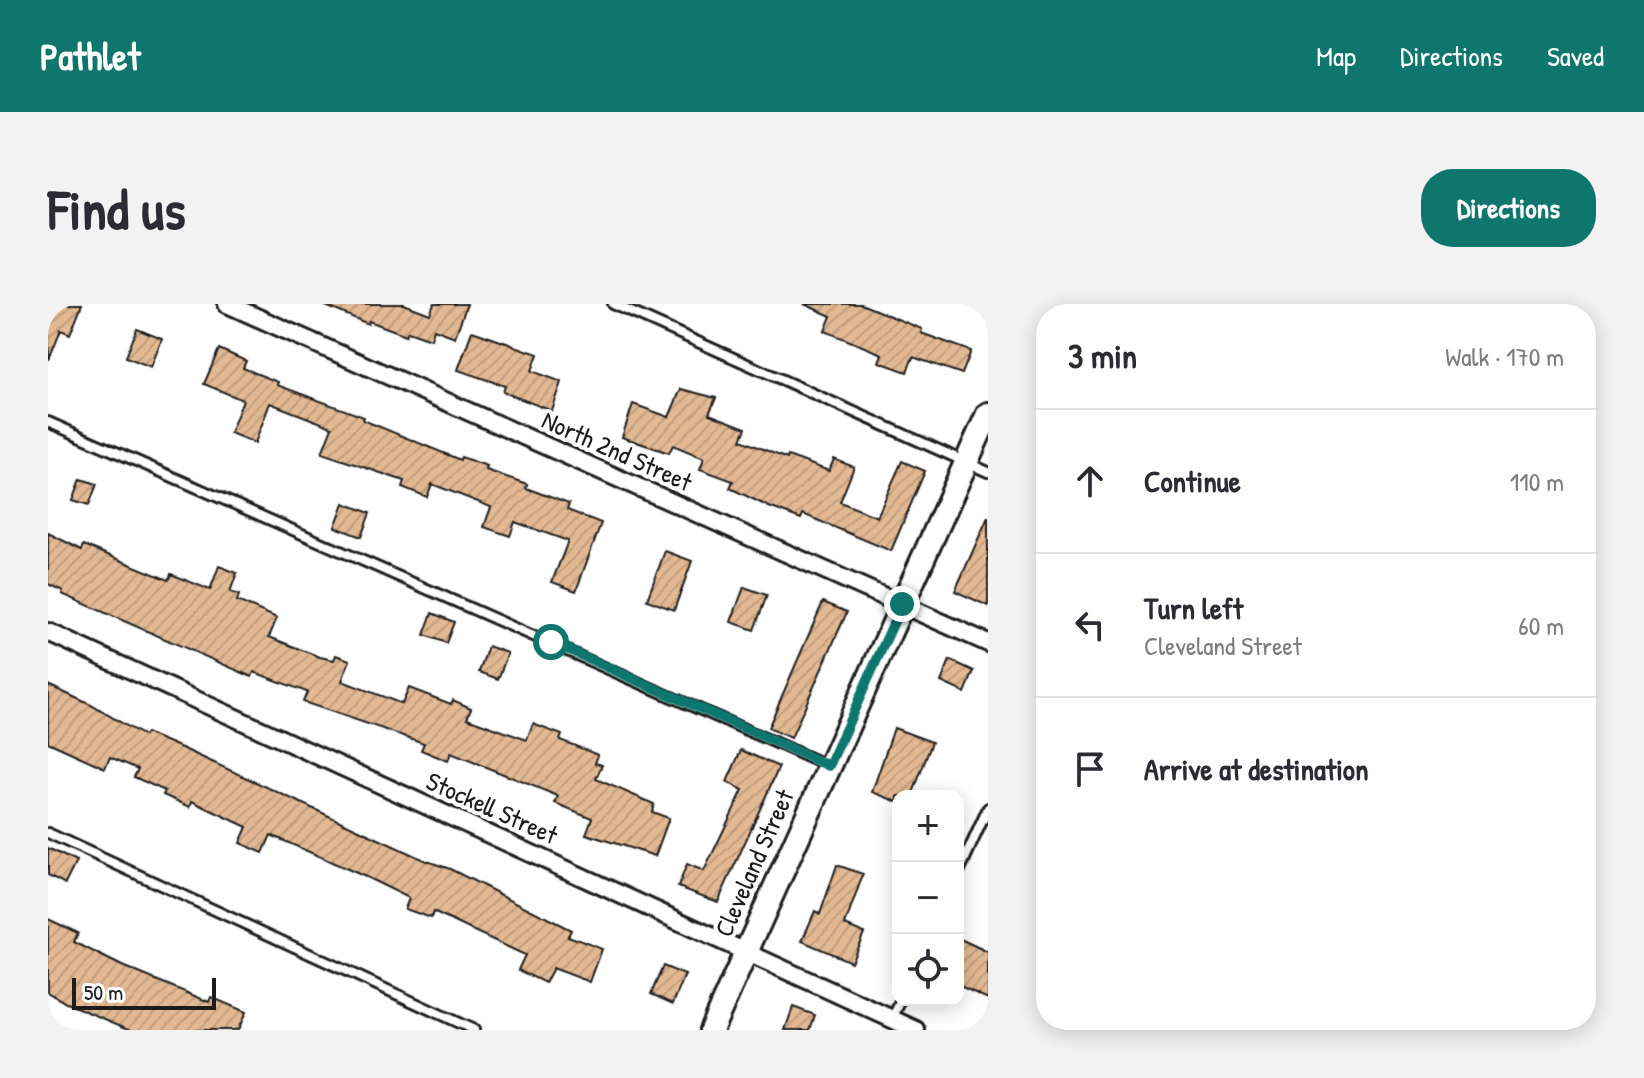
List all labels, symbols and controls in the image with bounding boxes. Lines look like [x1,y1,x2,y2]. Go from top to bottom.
text: Pathlet [40,30,141,82]
text: Map [1316,37,1356,75]
text: Directions [1400,37,1503,75]
text: Saved [1547,37,1604,75]
button: Directions [1421,169,1596,247]
text: Find us [48,171,186,246]
text: 3 min [1068,333,1137,379]
text: Walk · 170 m [1445,339,1564,374]
street label: North 2nd Street [537,402,699,500]
icon: ahead [1068,459,1112,503]
text: Continue [1144,461,1241,501]
text: 110 m [1510,464,1564,499]
route end [884,586,920,622]
text: Turn left [1144,588,1243,628]
icon: left [1068,603,1112,647]
text: 60 m [1518,608,1564,643]
route start [533,624,569,660]
text: Cleveland Street [1144,628,1302,663]
icon: arrive [1068,747,1112,791]
text: Arrive at destination [1144,749,1369,789]
street label: Stockell Street [421,763,564,852]
street label: Cleveland Street [705,783,802,942]
map controls [892,790,964,1006]
button: + [892,790,964,862]
button: − [892,862,964,934]
button: locate [892,934,964,1006]
scale bar [72,974,216,1010]
text: 50 m [84,977,123,1007]

